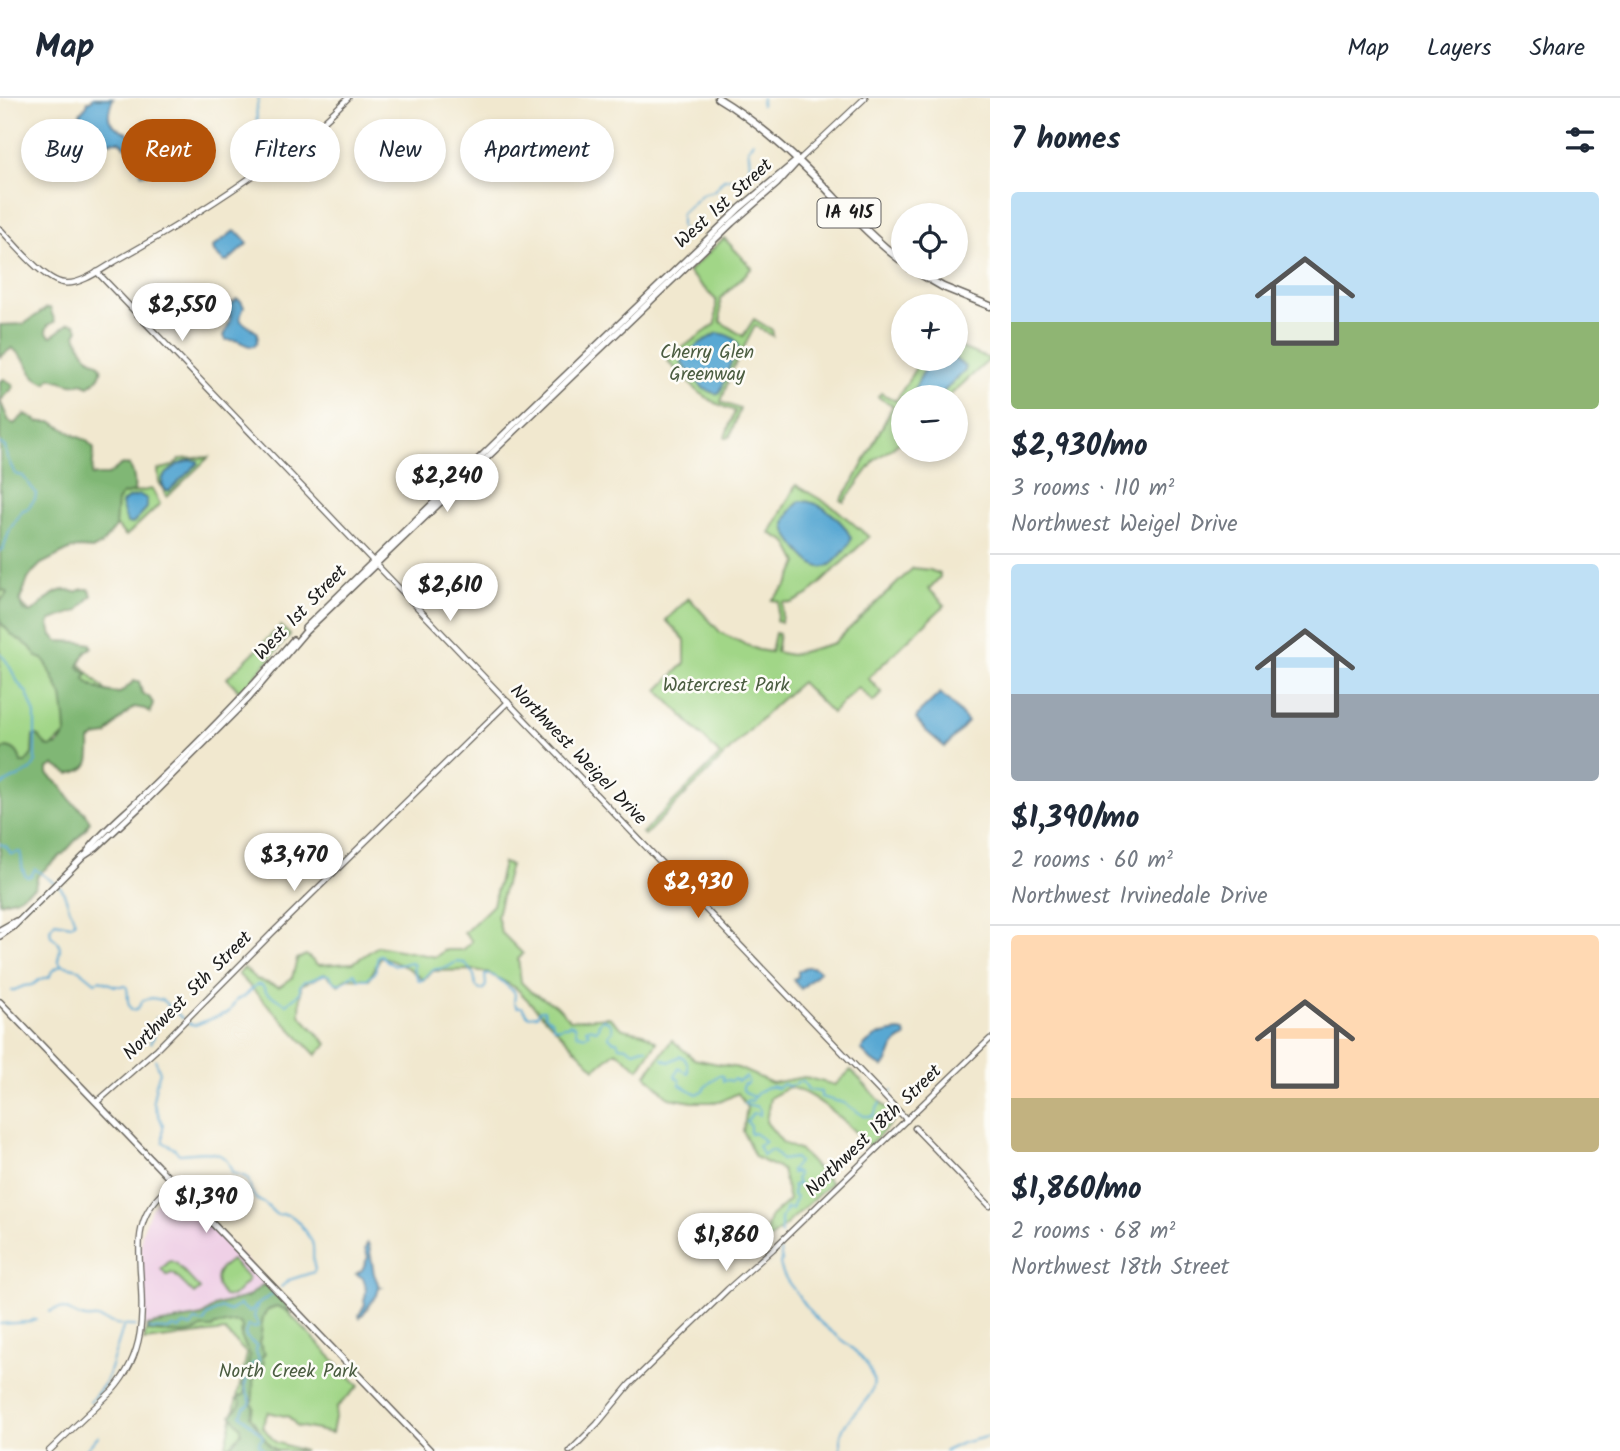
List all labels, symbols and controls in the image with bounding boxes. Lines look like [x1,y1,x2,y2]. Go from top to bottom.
text: Map [35,22,95,75]
text: Map [1347,29,1389,68]
text: Layers [1427,29,1491,68]
text: Share [1529,29,1585,68]
text: 7 homes [1011,116,1121,164]
chip: Buy [21,119,107,182]
chip: Rent [121,119,216,182]
chip: Filters [230,119,340,182]
chip: New [354,119,446,182]
chip: Apartment [460,119,614,182]
icon: filters [1561,121,1599,159]
street label: West 1st Street [668,151,780,257]
road number: IA 415 [818,198,880,228]
map controls [891,203,968,462]
button: locate [891,203,968,280]
icon: home [1242,238,1368,364]
pin: $2,550 [125,284,239,343]
text: $2,550 [148,288,216,324]
button: + [891,294,968,371]
park label: Cherry Glen Greenway [660,338,754,390]
button: − [891,385,968,462]
text: $2,930/mo [1011,423,1148,471]
pin: $2,240 [390,454,504,514]
text: $2,240 [412,459,482,495]
text: 3 rooms · 110 m² [1011,471,1174,507]
text: Northwest Weigel Drive [1011,507,1238,543]
street label: West 1st Street [247,558,355,668]
pin: $2,610 [393,564,507,623]
text: $2,610 [418,568,482,604]
icon: home [1242,610,1368,736]
park label: Watercrest Park [663,671,789,701]
street label: Northwest Weigel Drive [502,677,654,833]
text: $1,390/mo [1011,795,1139,843]
pin: $3,470 [237,834,351,893]
text: $3,470 [260,838,328,874]
text: 2 rooms · 60 m² [1011,843,1173,879]
pin: $2,930 [641,860,755,920]
text: $2,930 [663,865,733,901]
text: Northwest Irvinedale Drive [1011,879,1268,915]
street label: Northwest 5th Street [116,924,260,1068]
icon: home [1242,981,1368,1107]
street label: Northwest 18th Street [799,1057,950,1204]
text: $1,860/mo [1011,1166,1142,1214]
pin: $1,390 [149,1176,263,1235]
text: $1,390 [175,1180,237,1216]
pin: $1,860 [669,1214,783,1273]
text: 2 rooms · 68 m² [1011,1214,1175,1250]
text: $1,860 [694,1218,758,1254]
text: Northwest 18th Street [1011,1250,1229,1286]
park label: North Creek Park [219,1357,357,1387]

